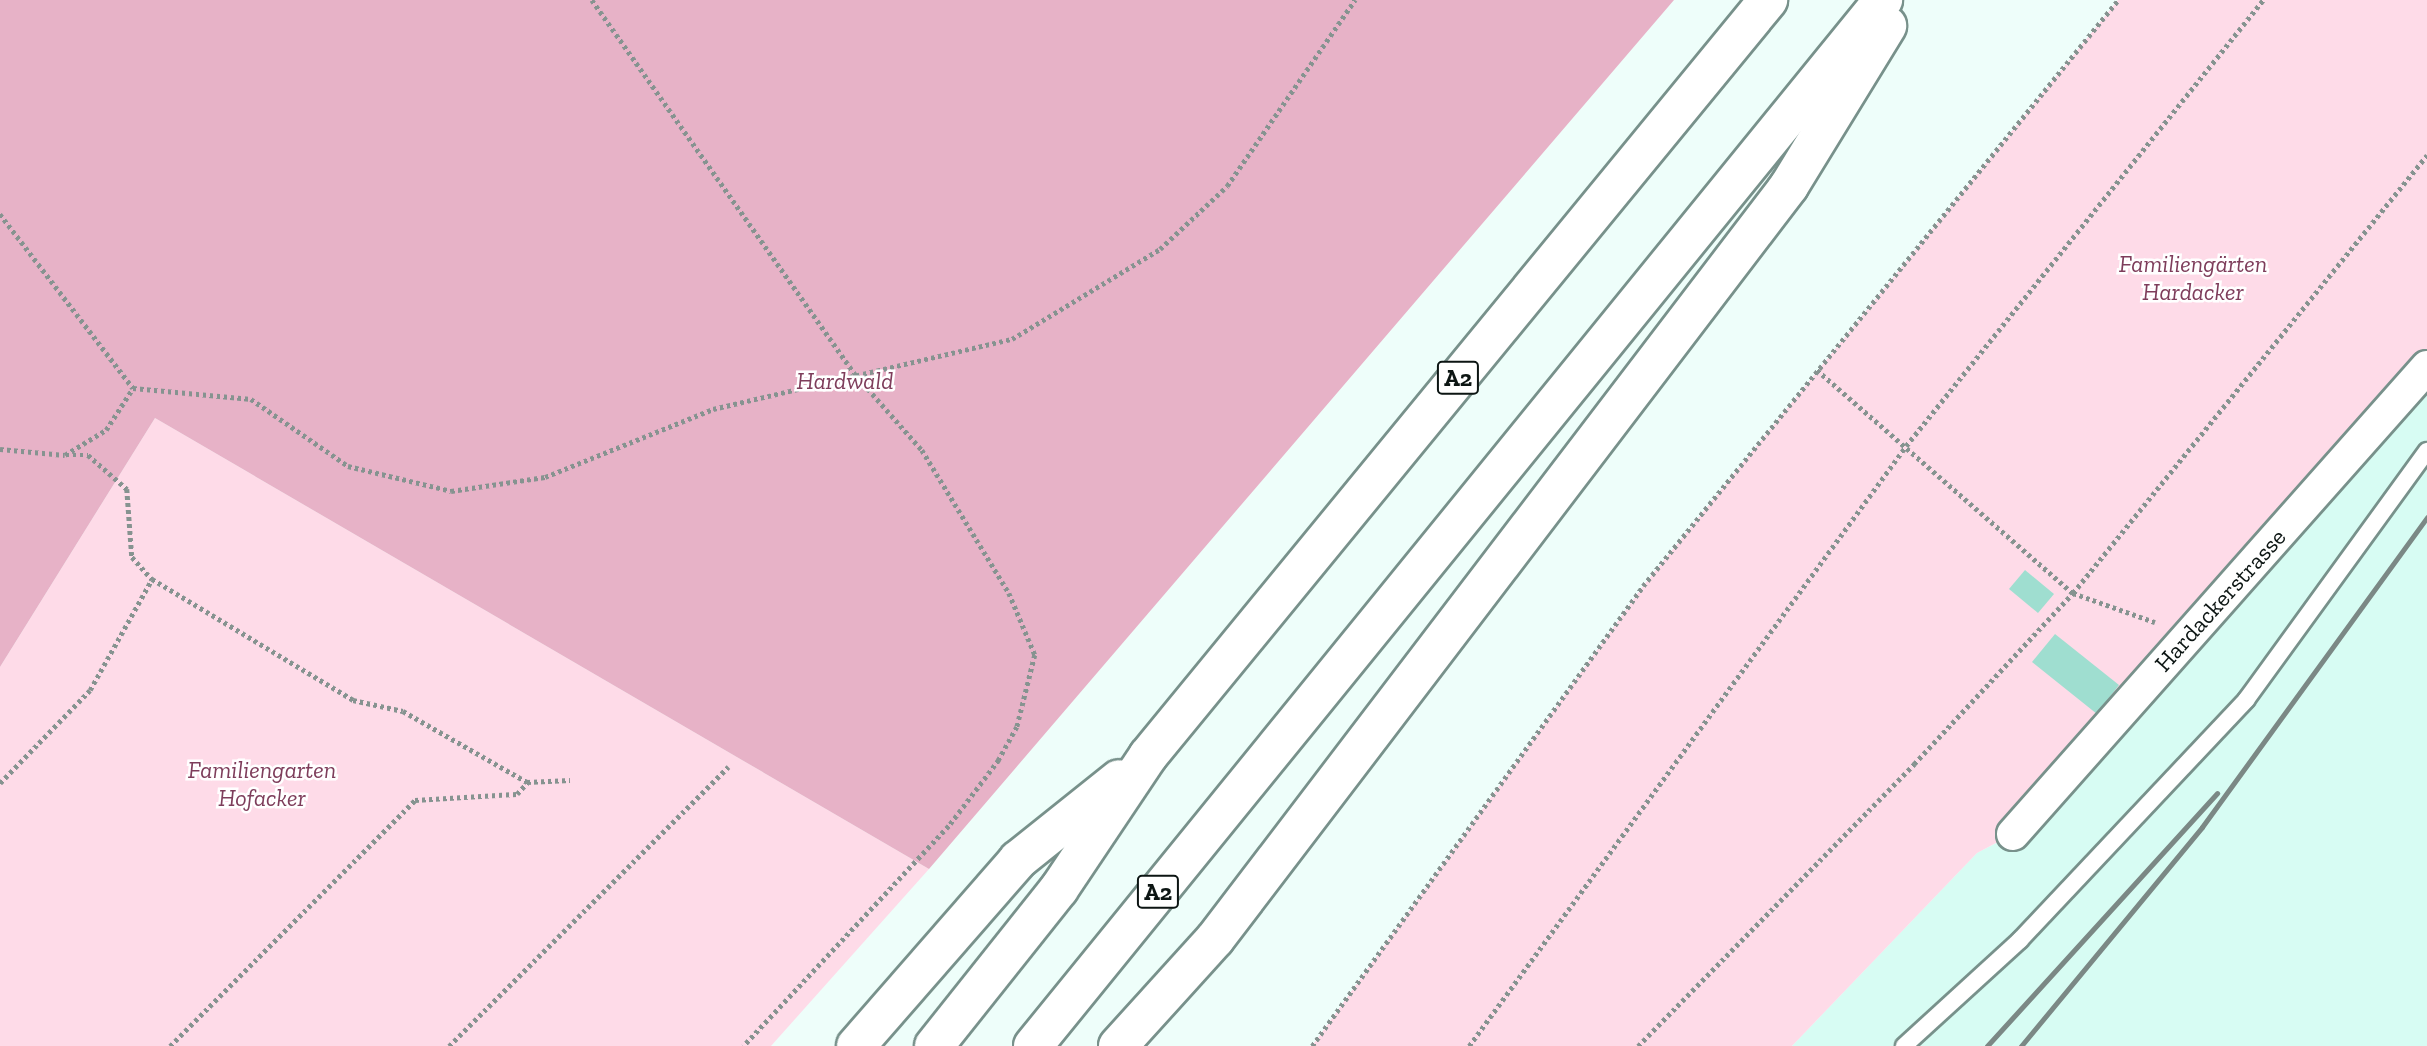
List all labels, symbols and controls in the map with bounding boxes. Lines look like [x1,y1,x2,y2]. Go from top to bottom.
park label: Familiengärten Hardacker [2119,250,2267,306]
road number: A2 [1435,358,1481,398]
park label: Hardwald [797,367,893,395]
street label: Hardackerstrasse [2148,523,2292,677]
park label: Familiengarten Hofacker [188,756,336,812]
road number: A2 [1135,872,1181,912]

